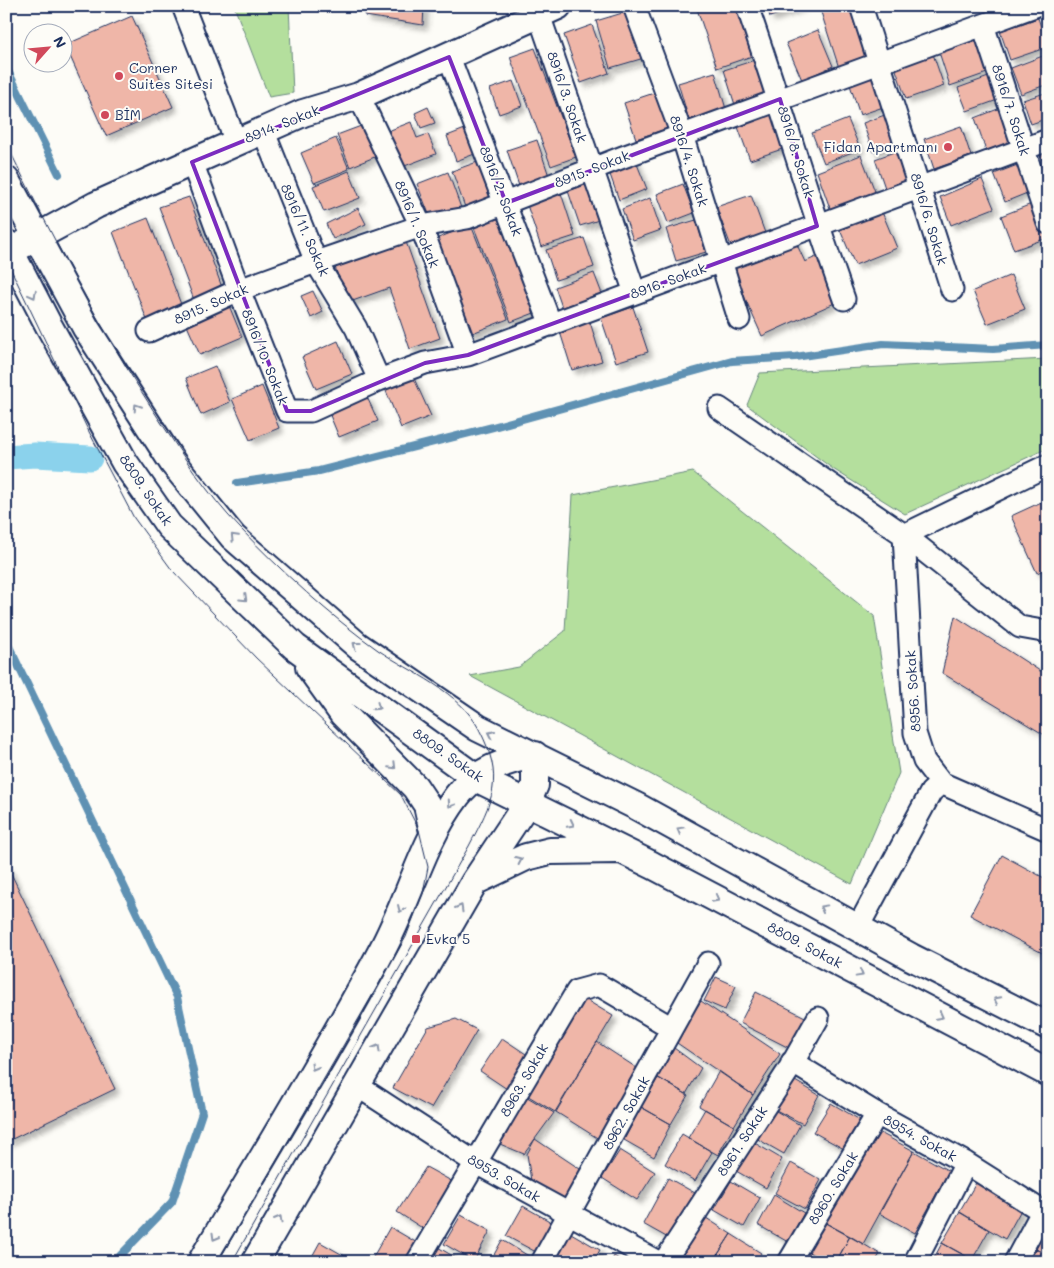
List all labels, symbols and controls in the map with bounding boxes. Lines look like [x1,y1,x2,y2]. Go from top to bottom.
north arrow [22,22,72,72]
text: N [49,33,71,51]
street label: 8916/3. Sokak [543,49,592,145]
place label: Corner Suites Sitesi [129,58,213,93]
street label: 8916/7. Sokak [988,62,1035,158]
marker: Corner Suites Sitesi [113,70,125,82]
street label: 8914. Sokak [241,100,322,147]
street label: 8916/8. Sokak [773,103,820,200]
place label: BİM [115,105,141,124]
marker: BİM [99,109,111,121]
street label: 8916/4. Sokak [666,113,713,209]
place label: Fidan Apartmanı [824,137,938,156]
marker: Fidan Apartmanı [942,141,954,153]
street label: 8916/2. Sokak [476,143,527,239]
street label: 8915. Sokak [551,145,632,192]
street label: 8916/6. Sokak [906,170,953,267]
street label: 8916/1. Sokak [390,177,444,271]
street label: 8916/11. Sokak [276,180,334,279]
street label: 8916. Sokak [627,258,709,303]
street label: 8915. Sokak [171,279,251,328]
one-way arrow [27,290,37,299]
street label: 8916/10. Sokak [238,306,293,408]
one-way arrow [134,404,143,413]
street label: 8809. Sokak [116,450,177,529]
one-way arrow [231,534,240,543]
one-way arrow [238,592,247,601]
one-way arrow [353,642,362,650]
street label: 8956. Sokak [900,650,925,732]
one-way arrow [372,701,381,710]
street label: 8809. Sokak [409,723,487,786]
one-way arrow [487,730,496,741]
one-way arrow [387,760,396,769]
one-way arrow [448,799,457,808]
one-way arrow [566,818,575,828]
one-way arrow [677,826,686,836]
one-way arrow [514,856,523,867]
one-way arrow [710,893,719,903]
one-way arrow [396,904,407,913]
one-way arrow [819,904,828,914]
one-way arrow [453,905,463,914]
street label: 8809. Sokak [764,917,846,972]
place label: Evka 5 [426,929,470,948]
marker: Evka 5 [410,933,422,945]
one-way arrow [854,968,863,978]
one-way arrow [993,996,1002,1006]
one-way arrow [934,1010,943,1020]
street label: 8963. Sokak [495,1040,552,1120]
one-way arrow [371,1045,381,1054]
one-way arrow [311,1061,321,1070]
street label: 8962. Sokak [598,1073,654,1153]
street label: 8961. Sokak [712,1102,771,1179]
street label: 8954. Sokak [880,1109,961,1166]
street label: 8960. Sokak [803,1148,862,1228]
street label: 8953. Sokak [464,1149,544,1206]
one-way arrow [273,1216,283,1225]
one-way arrow [211,1232,221,1241]

